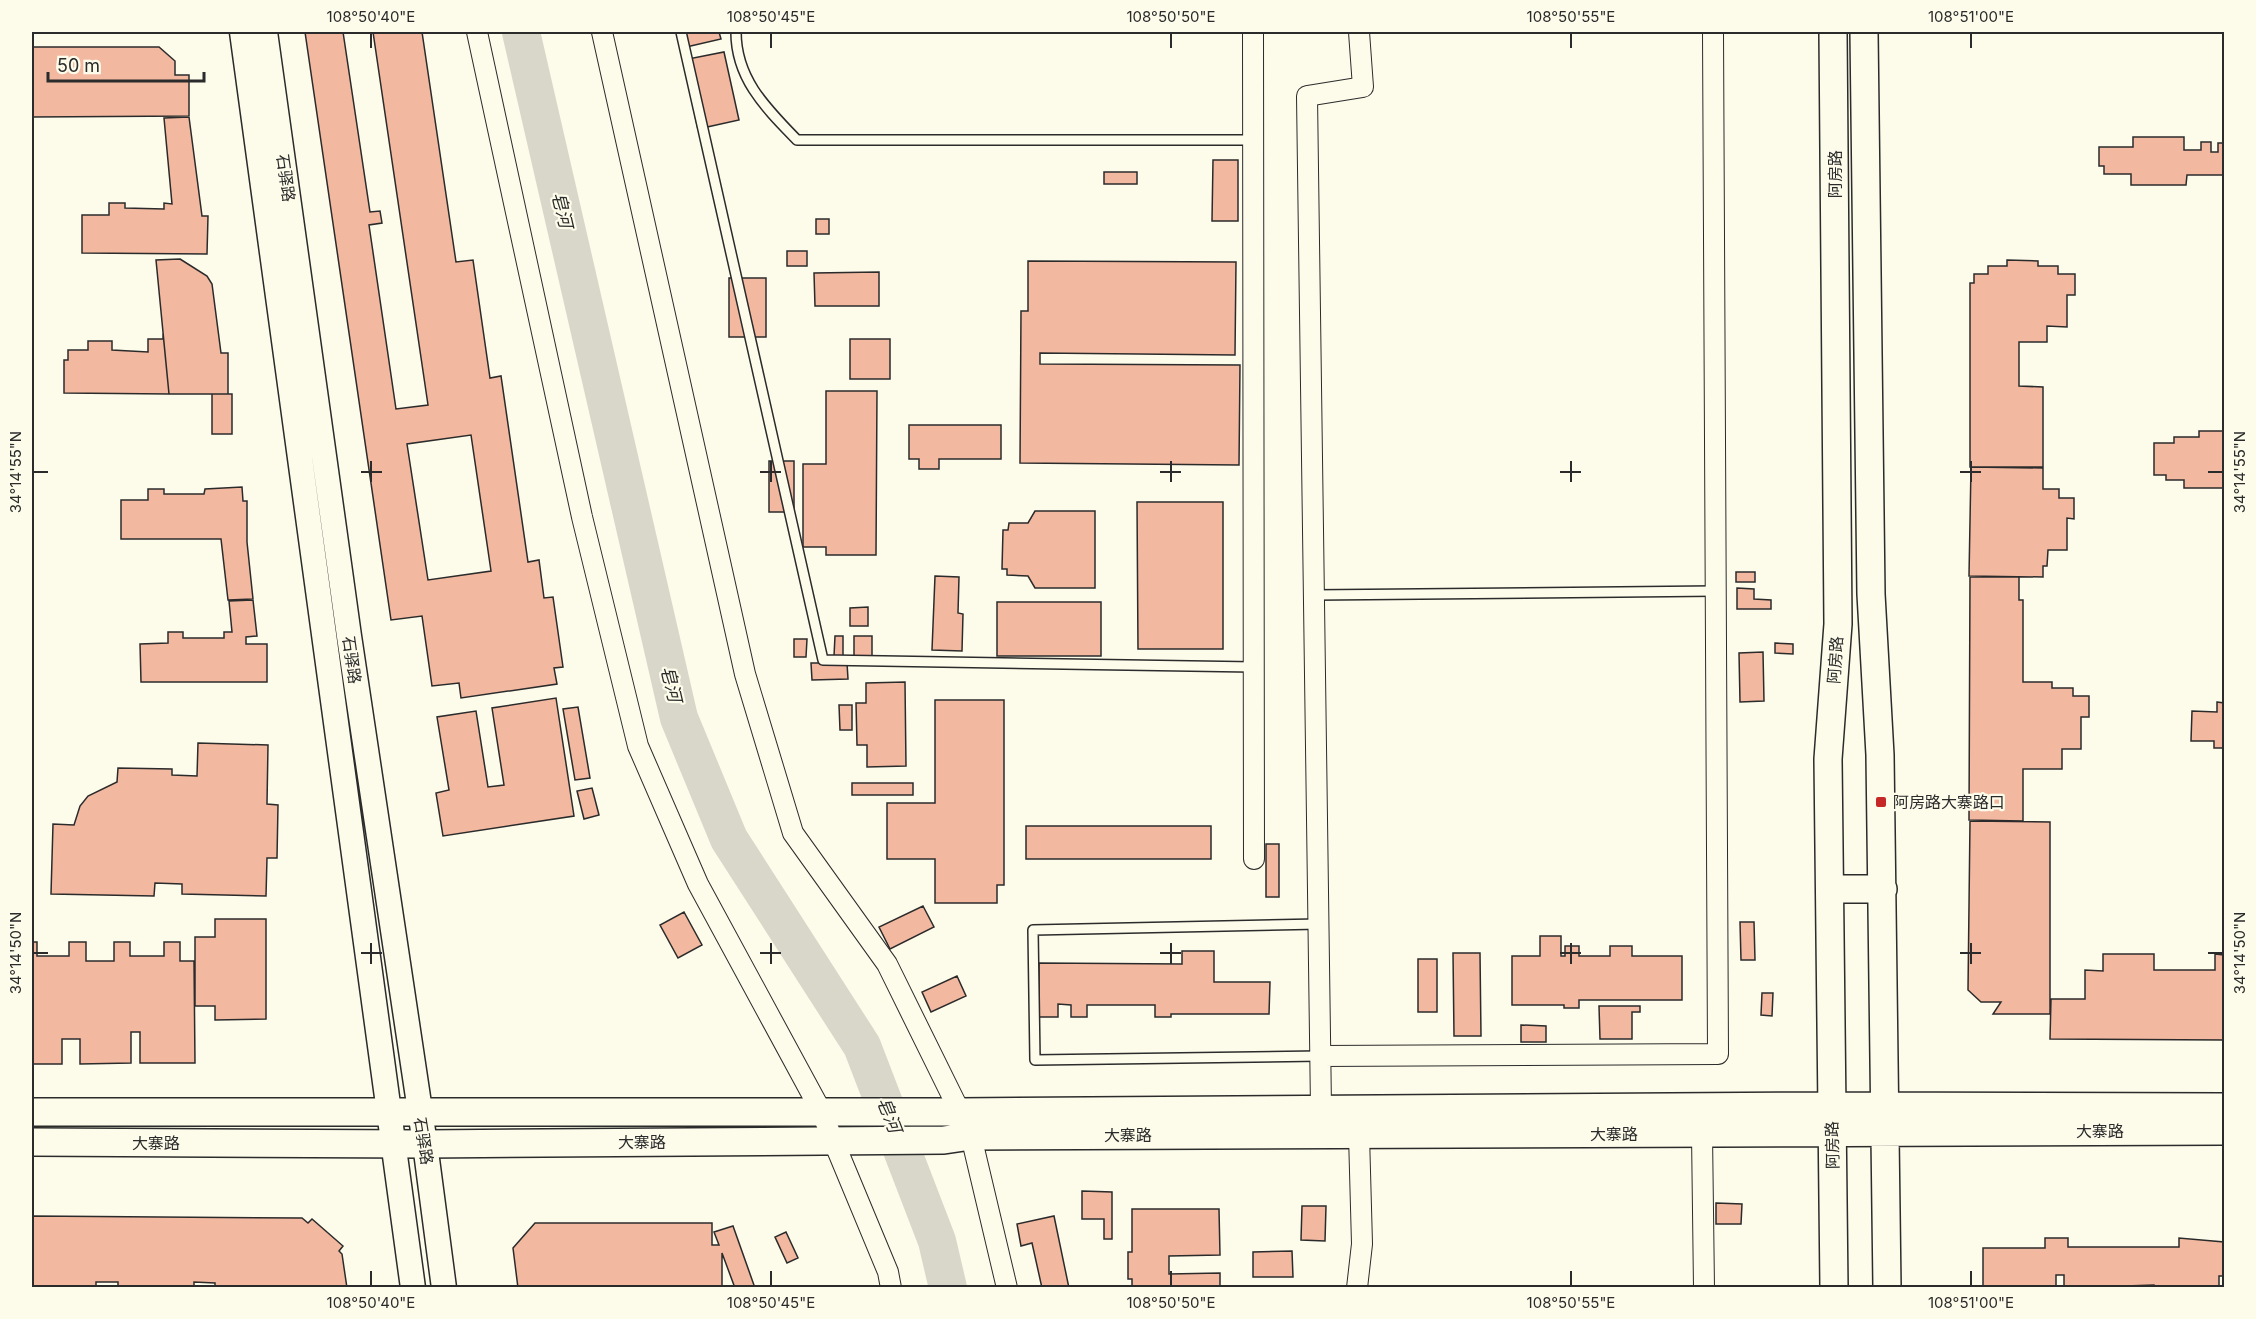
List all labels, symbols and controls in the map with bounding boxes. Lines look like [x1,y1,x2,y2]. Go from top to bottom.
text: 108°50'40"E [327,7,415,26]
text: 108°50'45"E [727,7,815,26]
text: 108°50'50"E [1126,7,1216,26]
text: 108°50'55"E [1527,7,1615,26]
text: 108°51'00"E [1928,7,2014,26]
scale bar [48,45,204,83]
text: 50 m [57,55,100,76]
street label: 阿房路 [1825,150,1845,198]
street label: 石驿路 [273,153,299,203]
water label: 皂河 [548,190,577,233]
text: 34°14'55"N [6,431,25,513]
text: 34°14'55"N [2230,431,2249,513]
street label: 石驿路 [339,635,365,685]
street label: 阿房路 [1823,635,1847,685]
water label: 皂河 [657,664,686,707]
place label: 阿房路大寨路口 [1893,792,2005,812]
marker: 阿房路大寨路口 [1874,795,1888,809]
text: 34°14'50"N [6,912,25,994]
text: 34°14'50"N [2230,912,2249,994]
water label: 皂河 [873,1094,907,1138]
street label: 石驿路 [410,1116,438,1166]
street label: 阿房路 [1822,1121,1842,1169]
street label: 大寨路 [2076,1121,2124,1141]
street label: 大寨路 [1590,1124,1638,1144]
street label: 大寨路 [1104,1125,1152,1145]
street label: 大寨路 [618,1132,666,1152]
street label: 大寨路 [132,1133,180,1153]
text: 108°50'40"E [327,1293,415,1312]
text: 108°50'45"E [727,1293,815,1312]
text: 108°50'50"E [1126,1293,1216,1312]
text: 108°50'55"E [1527,1293,1615,1312]
text: 108°51'00"E [1928,1293,2014,1312]

